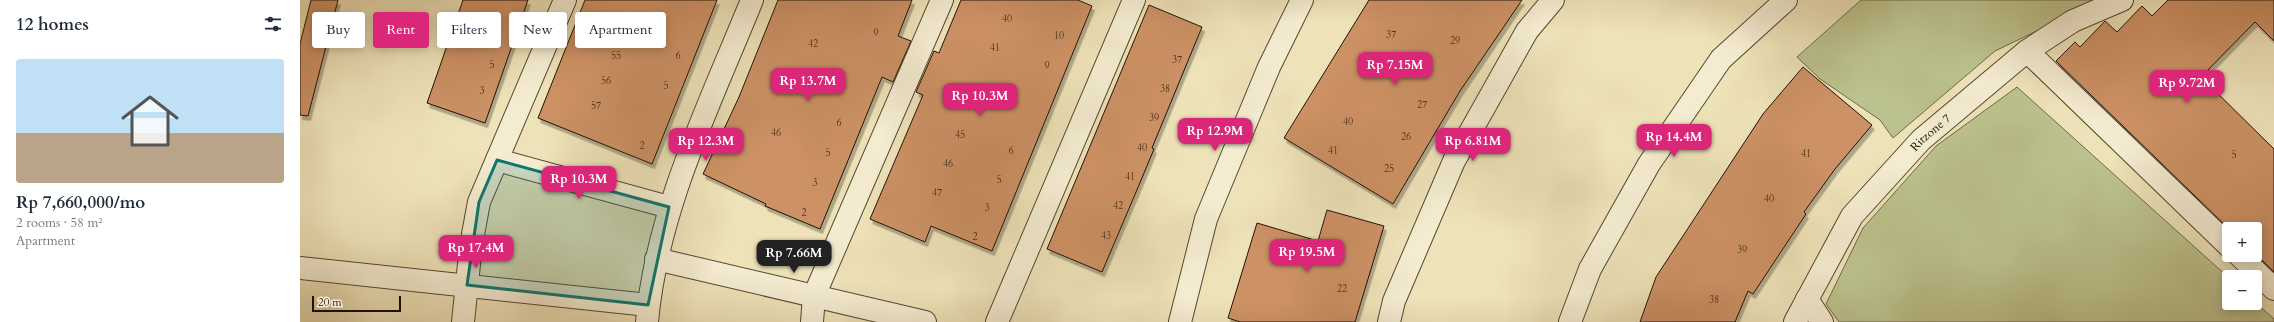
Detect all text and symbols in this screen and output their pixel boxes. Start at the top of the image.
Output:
chip: Buy [312,12,365,48]
chip: Rent [373,12,429,48]
chip: Filters [437,12,501,48]
chip: New [509,12,567,48]
chip: Apartment [575,12,666,48]
house number: 40 [1002,12,1012,26]
text: 12 homes [16,13,89,36]
icon: filters [262,13,284,35]
house number: 9 [873,26,879,40]
house number: 37 [1386,28,1396,42]
house number: 10 [1054,29,1064,43]
house number: 29 [1450,34,1460,48]
house number: 42 [808,37,818,51]
house number: 41 [990,41,1000,55]
house number: 55 [611,49,621,63]
house number: 6 [675,49,681,63]
pin: Rp 7.15M [1354,52,1436,86]
house number: 37 [1172,53,1182,67]
text: Rp 7.15M [1367,56,1423,74]
house number: 5 [489,58,495,72]
house number: 9 [1044,59,1050,73]
pin: Rp 13.7M [767,68,849,102]
pin: Rp 9.72M [2146,70,2228,104]
text: Rp 13.7M [780,72,836,90]
house number: 56 [601,74,611,88]
text: Rp 9.72M [2159,74,2215,92]
house number: 5 [663,79,669,93]
house number: 38 [1160,82,1170,96]
pin: Rp 10.3M [939,83,1021,117]
house number: 3 [479,84,485,98]
icon: home [114,85,186,157]
text: Rp 10.3M [952,87,1008,105]
house number: 27 [1417,98,1427,112]
house number: 57 [591,99,601,113]
street label: Ritzone 7 [1907,110,1954,155]
house number: 39 [1149,111,1159,125]
house number: 40 [1343,115,1353,129]
house number: 6 [836,116,842,130]
pin: Rp 12.9M [1174,118,1256,152]
text: Rp 12.9M [1187,122,1243,140]
pin: Rp 14.4M [1633,124,1715,158]
house number: 46 [771,126,781,140]
pin: Rp 12.3M [665,128,747,162]
house number: 45 [955,128,965,142]
pin: Rp 6.81M [1432,128,1514,162]
text: Rp 14.4M [1646,128,1702,146]
house number: 26 [1401,130,1411,144]
text: Rp 12.3M [678,132,734,150]
text: Rp 6.81M [1445,132,1501,150]
house number: 2 [639,139,645,153]
house number: 40 [1137,141,1147,155]
house number: 6 [1008,144,1014,158]
house number: 41 [1328,144,1338,158]
house number: 5 [825,146,831,160]
house number: 41 [1801,147,1811,161]
house number: 5 [2231,148,2237,162]
house number: 46 [943,157,953,171]
house number: 25 [1384,162,1394,176]
pin: Rp 10.3M [538,166,620,200]
text: Rp 10.3M [551,170,607,188]
house number: 41 [1125,170,1135,184]
house number: 5 [996,173,1002,187]
house number: 3 [812,176,818,190]
house number: 47 [932,186,942,200]
text: Rp 7,660,000/mo [16,191,145,214]
house number: 40 [1764,192,1774,206]
house number: 42 [1113,199,1123,213]
house number: 3 [984,201,990,215]
house number: 2 [801,206,807,220]
text: 2 rooms · 58 m² [16,214,103,232]
map controls [2222,222,2262,310]
button: + [2222,222,2262,262]
house number: 43 [1101,229,1111,243]
house number: 2 [972,230,978,244]
text: Apartment [16,232,75,250]
pin: Rp 17.4M [435,235,517,269]
text: Rp 17.4M [448,239,504,257]
pin: Rp 19.5M [1266,239,1348,273]
pin: Rp 7.66M [753,240,835,274]
text: Rp 19.5M [1279,243,1335,261]
house number: 39 [1737,243,1747,257]
text: Rp 7.66M [766,244,822,262]
button: − [2222,270,2262,310]
house number: 22 [1337,282,1347,296]
house number: 38 [1709,293,1719,307]
scale bar [312,294,401,313]
text: 20 m [318,295,342,310]

